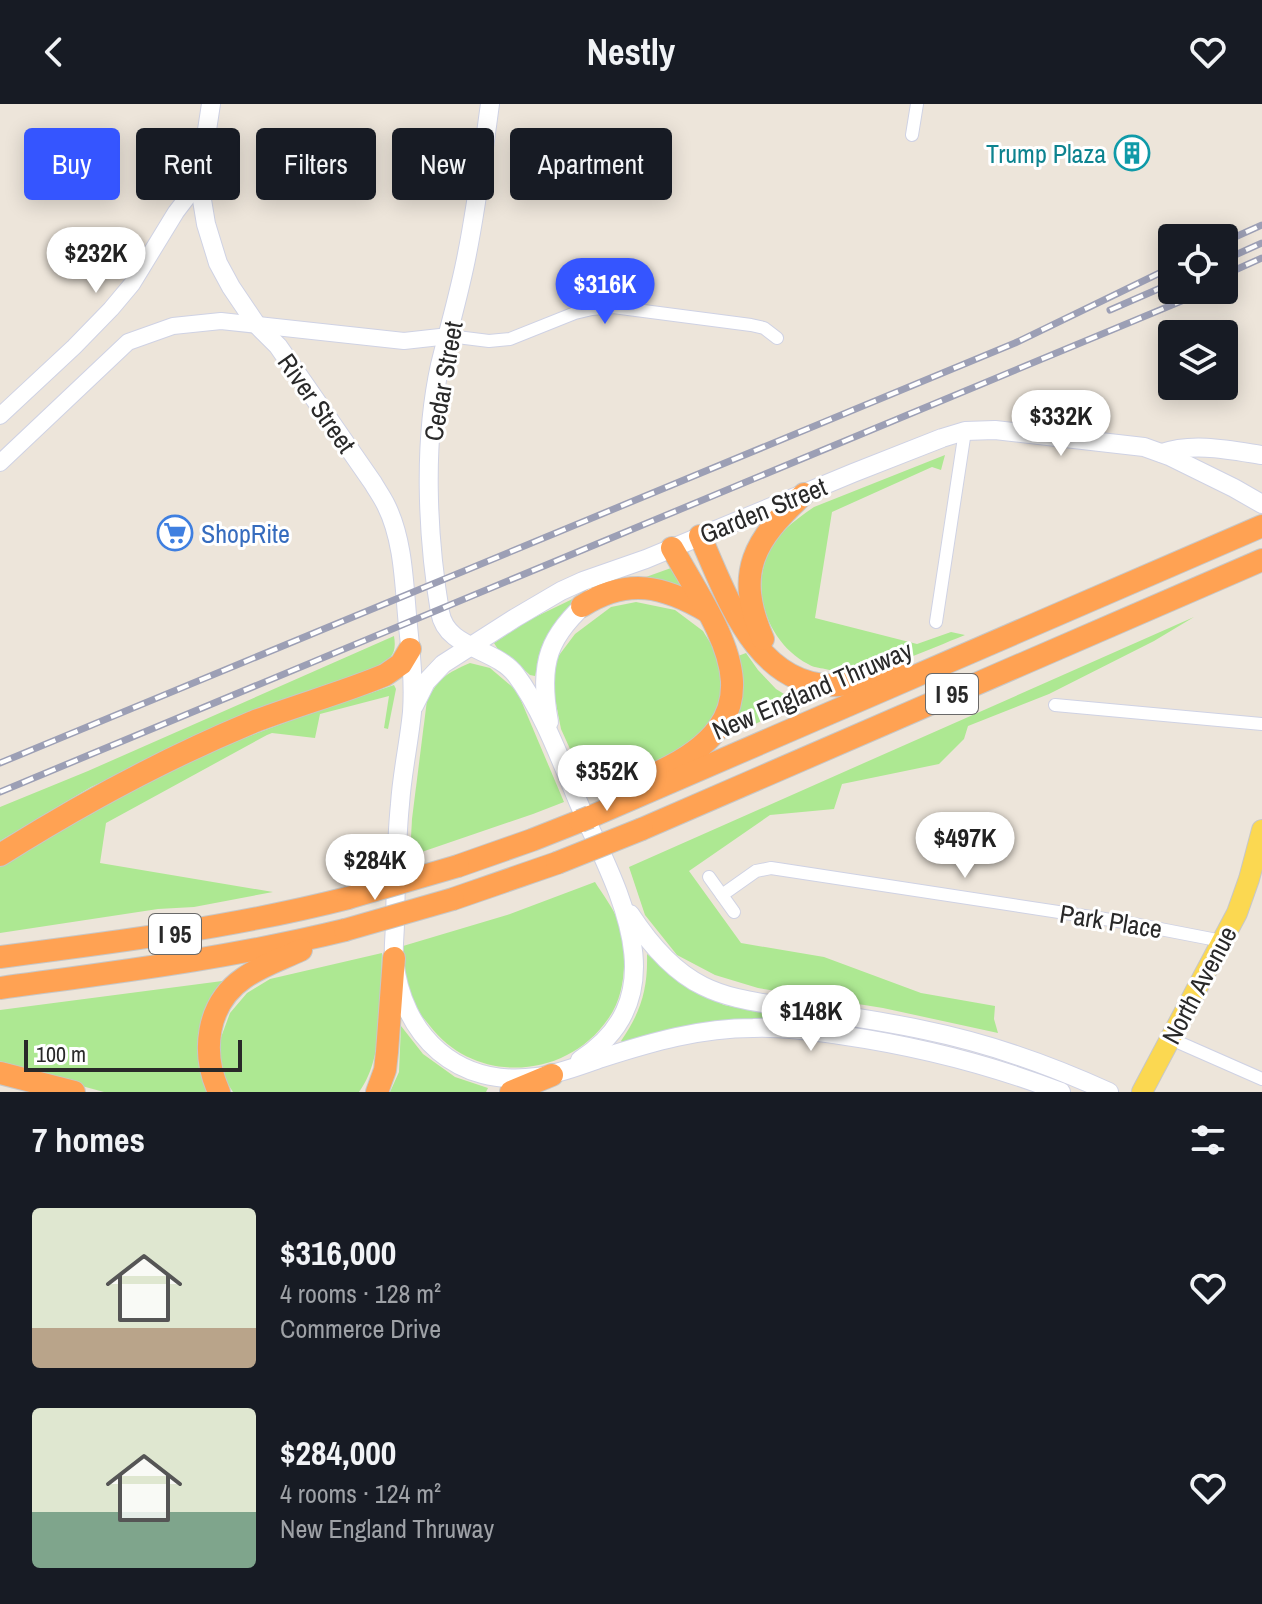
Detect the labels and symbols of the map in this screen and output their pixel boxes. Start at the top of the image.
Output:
building icon: Trump Plaza [1113,134,1151,172]
place label: Trump Plaza [986,136,1106,171]
pin: $232K [40,227,152,295]
pin: $316K [549,258,661,326]
street label: Cedar Street [415,318,471,444]
street label: River Street [270,346,364,460]
pin: $332K [1005,390,1117,458]
street label: Garden Street [694,469,832,551]
supermarket icon: ShopRite [156,514,194,552]
place label: ShopRite [201,516,290,551]
street label: New England Thruway [707,632,918,748]
road number: I 95 [926,674,978,714]
pin: $352K [551,745,663,813]
pin: $497K [909,812,1021,880]
pin: $284K [319,834,431,902]
street label: Park Place [1057,896,1165,946]
road number: I 95 [149,914,201,954]
street label: North Avenue [1153,920,1245,1050]
pin: $148K [755,985,867,1053]
scale bar [24,1036,242,1072]

